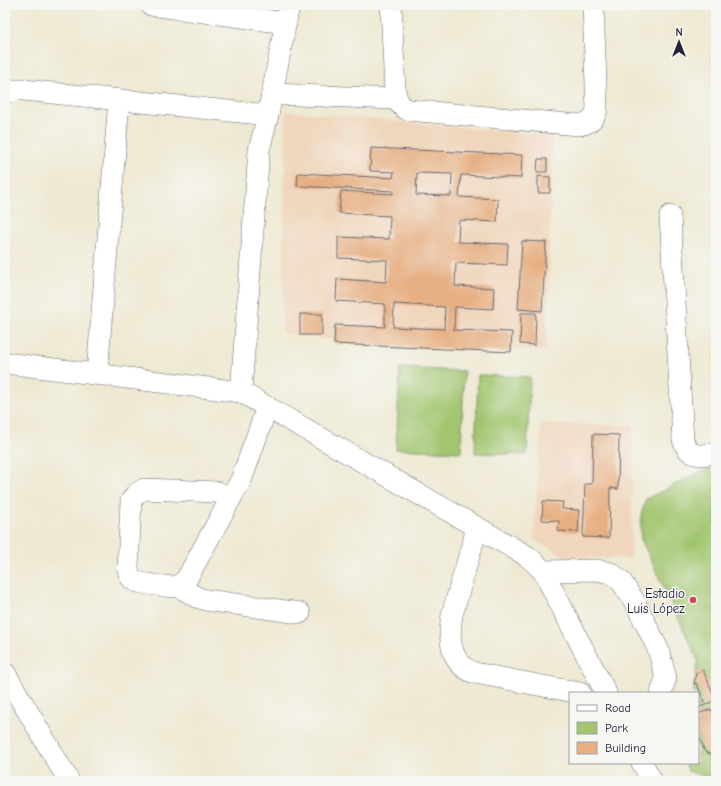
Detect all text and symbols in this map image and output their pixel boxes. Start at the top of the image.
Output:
north arrow [659,22,699,62]
text: N [675,26,683,39]
place label: Estadio Luis López [627,586,685,616]
marker: Estadio Luis López [688,595,698,605]
legend [569,692,699,764]
text: Road [605,701,631,715]
text: Park [605,721,628,735]
text: Building [605,741,646,755]

